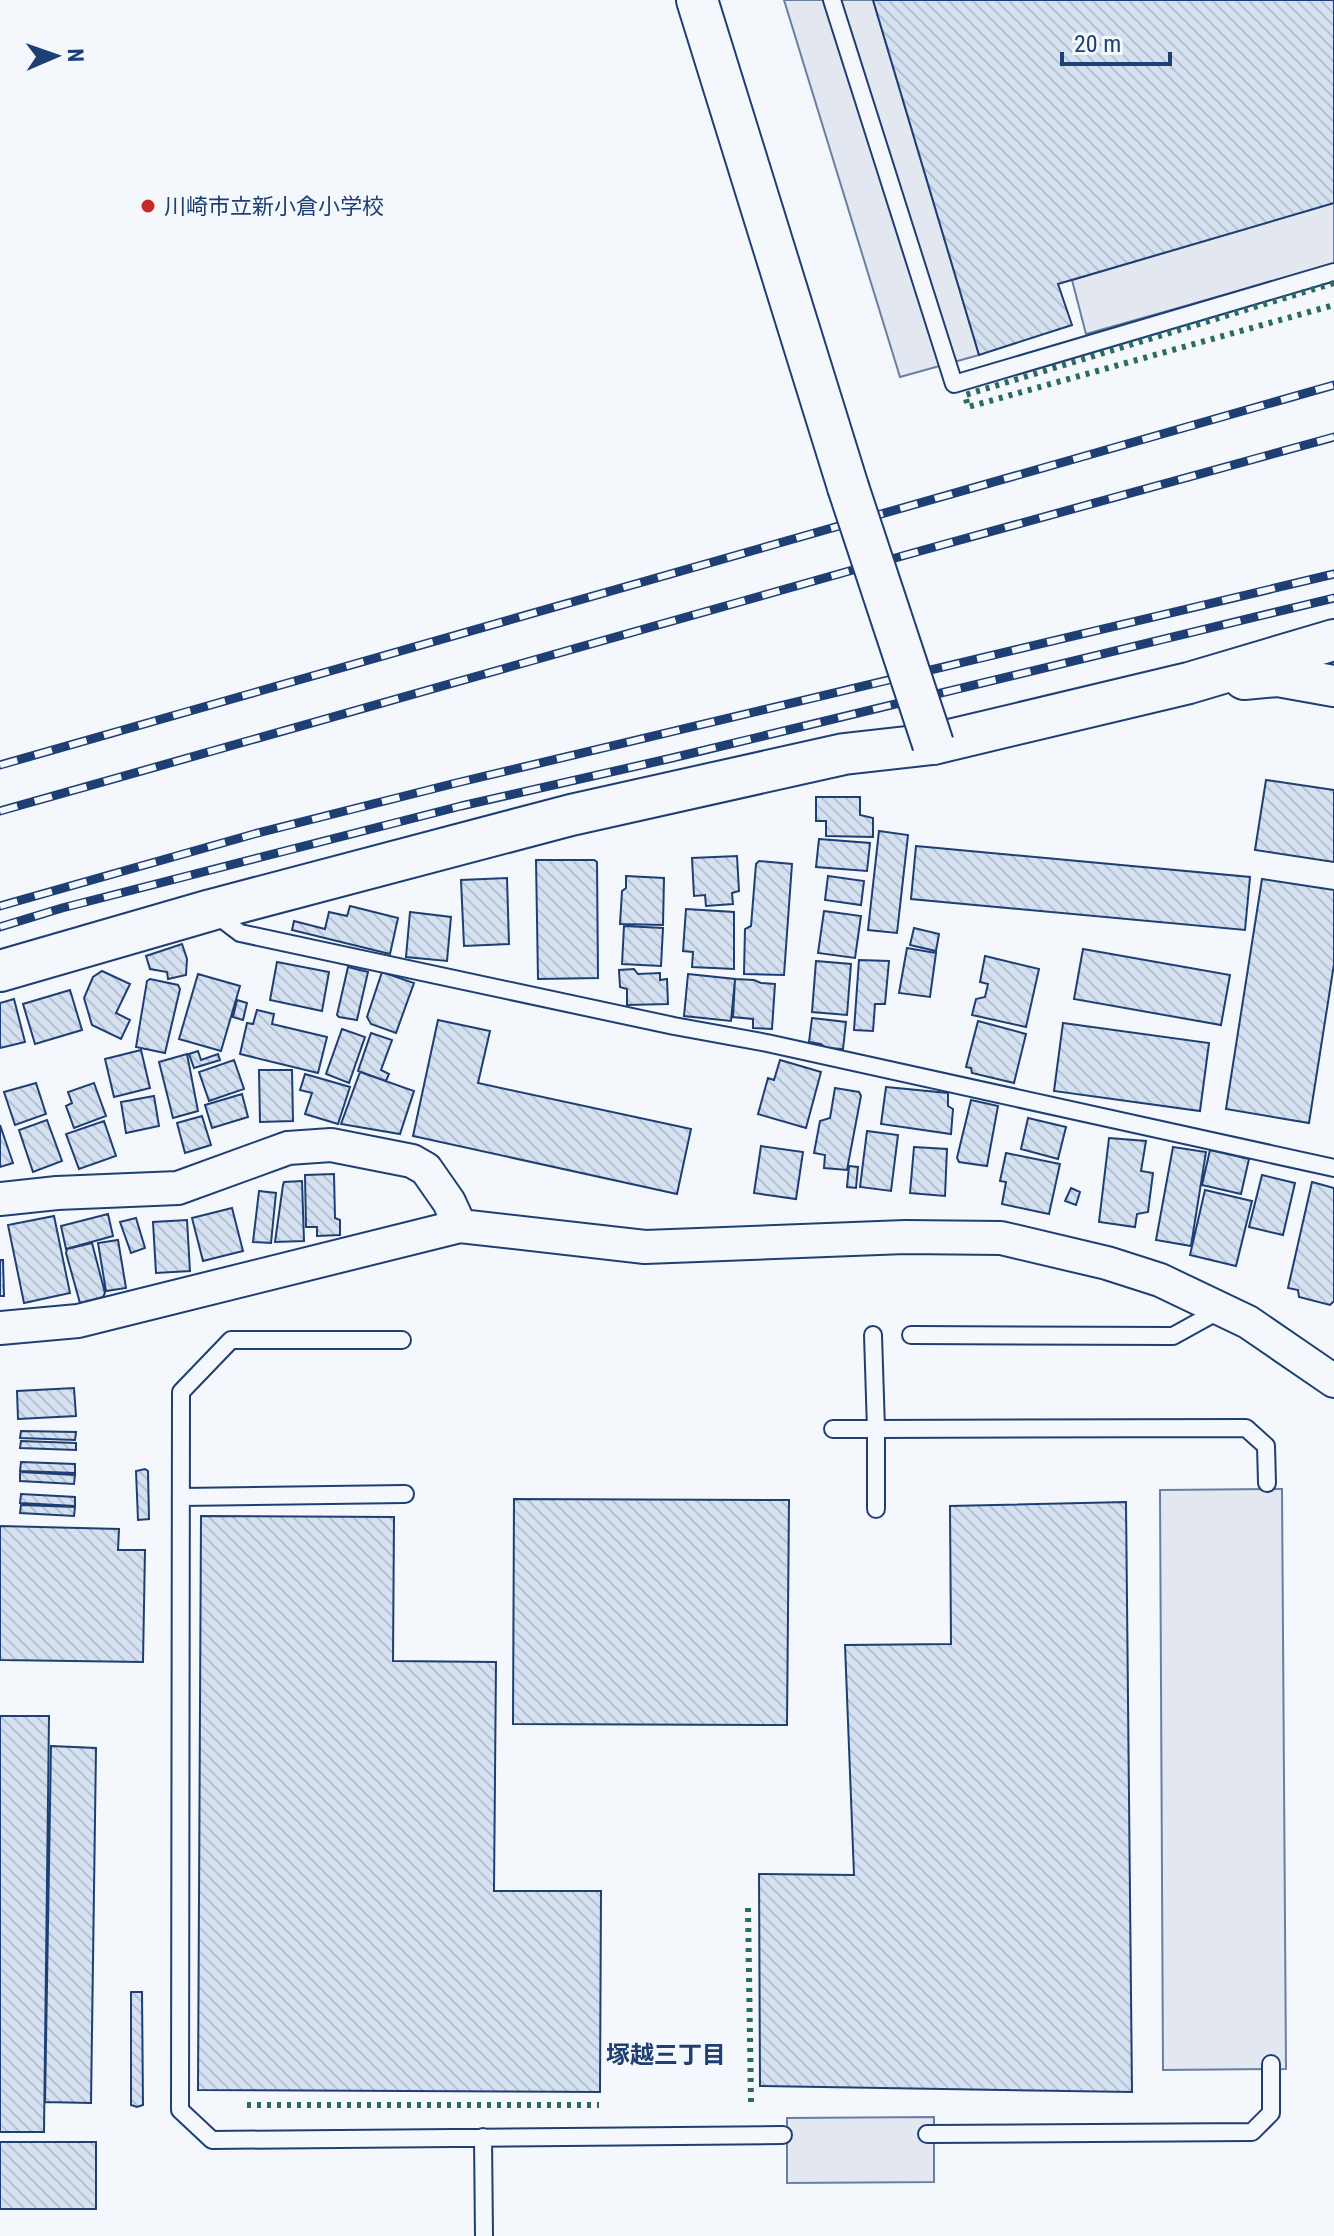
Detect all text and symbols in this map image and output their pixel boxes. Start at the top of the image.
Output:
north arrow [16,16,96,96]
scale bar [1062,16,1170,66]
text: 20 m [1074,30,1121,58]
text: N [63,48,88,62]
place label: 川崎市立新小倉小学校 [164,194,384,219]
marker: 川崎市立新小倉小学校 [139,197,157,215]
district label: 塚越三丁目 [606,2041,726,2069]

